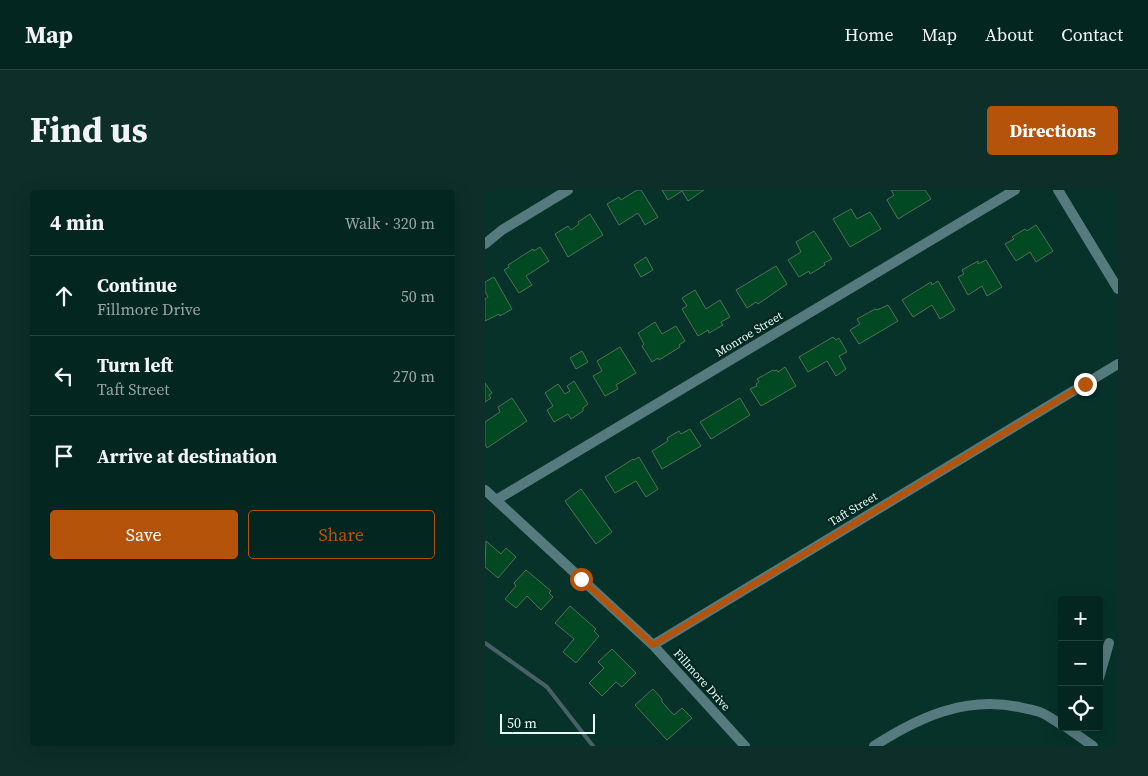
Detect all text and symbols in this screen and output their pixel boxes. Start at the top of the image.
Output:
text: Map [25,18,73,51]
text: Home [845,22,894,47]
text: Map [922,22,957,47]
text: About [985,22,1033,47]
text: Contact [1061,22,1123,47]
text: Find us [30,106,148,154]
button: Directions [987,106,1118,155]
text: 4 min [50,208,105,237]
text: Walk · 320 m [345,212,435,234]
text: Continue [97,272,177,298]
icon: ahead [50,282,78,310]
text: 50 m [401,285,435,307]
text: Fillmore Drive [97,298,201,320]
street label: Monroe Street [712,308,786,360]
text: Turn left [97,352,173,378]
icon: left [50,362,78,390]
text: 270 m [393,365,435,387]
route end [1074,373,1097,396]
text: Taft Street [97,378,170,400]
icon: arrive [50,442,78,470]
text: Arrive at destination [97,443,277,469]
street label: Taft Street [826,488,881,530]
button: Save [50,510,238,559]
button: Share [248,510,435,559]
route start [570,568,593,591]
map controls [1058,596,1103,731]
button: + [1058,596,1103,641]
button: − [1058,641,1103,686]
street label: Fillmore Drive [670,646,734,714]
button: locate [1058,686,1103,731]
scale bar [500,711,595,734]
text: 50 m [507,713,537,733]

